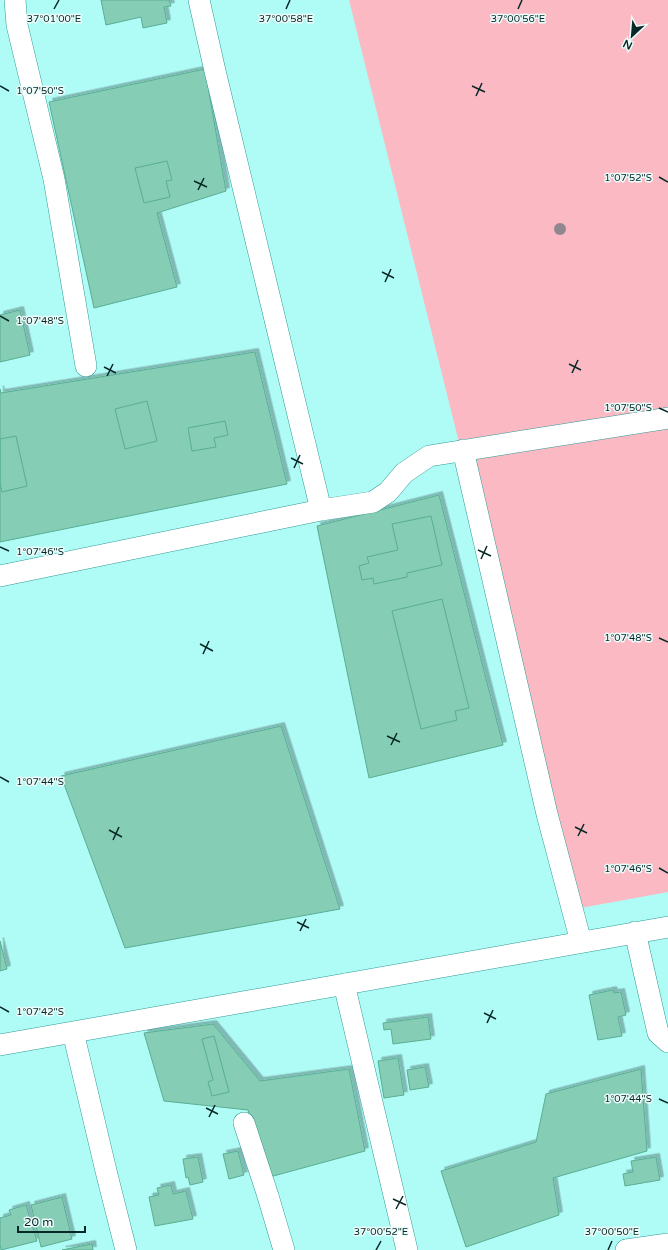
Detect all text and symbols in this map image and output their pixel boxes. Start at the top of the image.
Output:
text: 37°01'00"E [27,13,81,25]
text: 37°00'58"E [259,13,313,25]
text: 37°00'56"E [491,13,545,25]
north arrow [612,16,652,56]
text: N [621,37,635,52]
text: 1°07'50"S [16,85,64,97]
text: 1°07'52"S [604,172,652,184]
text: 1°07'48"S [16,315,64,327]
text: 1°07'50"S [604,402,652,414]
text: 1°07'46"S [16,546,64,558]
text: 1°07'48"S [604,632,652,644]
text: 1°07'44"S [16,776,64,788]
text: 1°07'46"S [604,863,652,875]
text: 1°07'42"S [16,1006,64,1018]
text: 1°07'44"S [604,1093,652,1105]
scale bar [18,1208,85,1234]
text: 20 m [24,1215,53,1229]
text: 37°00'52"E [354,1226,408,1238]
text: 37°00'50"E [585,1226,639,1238]

